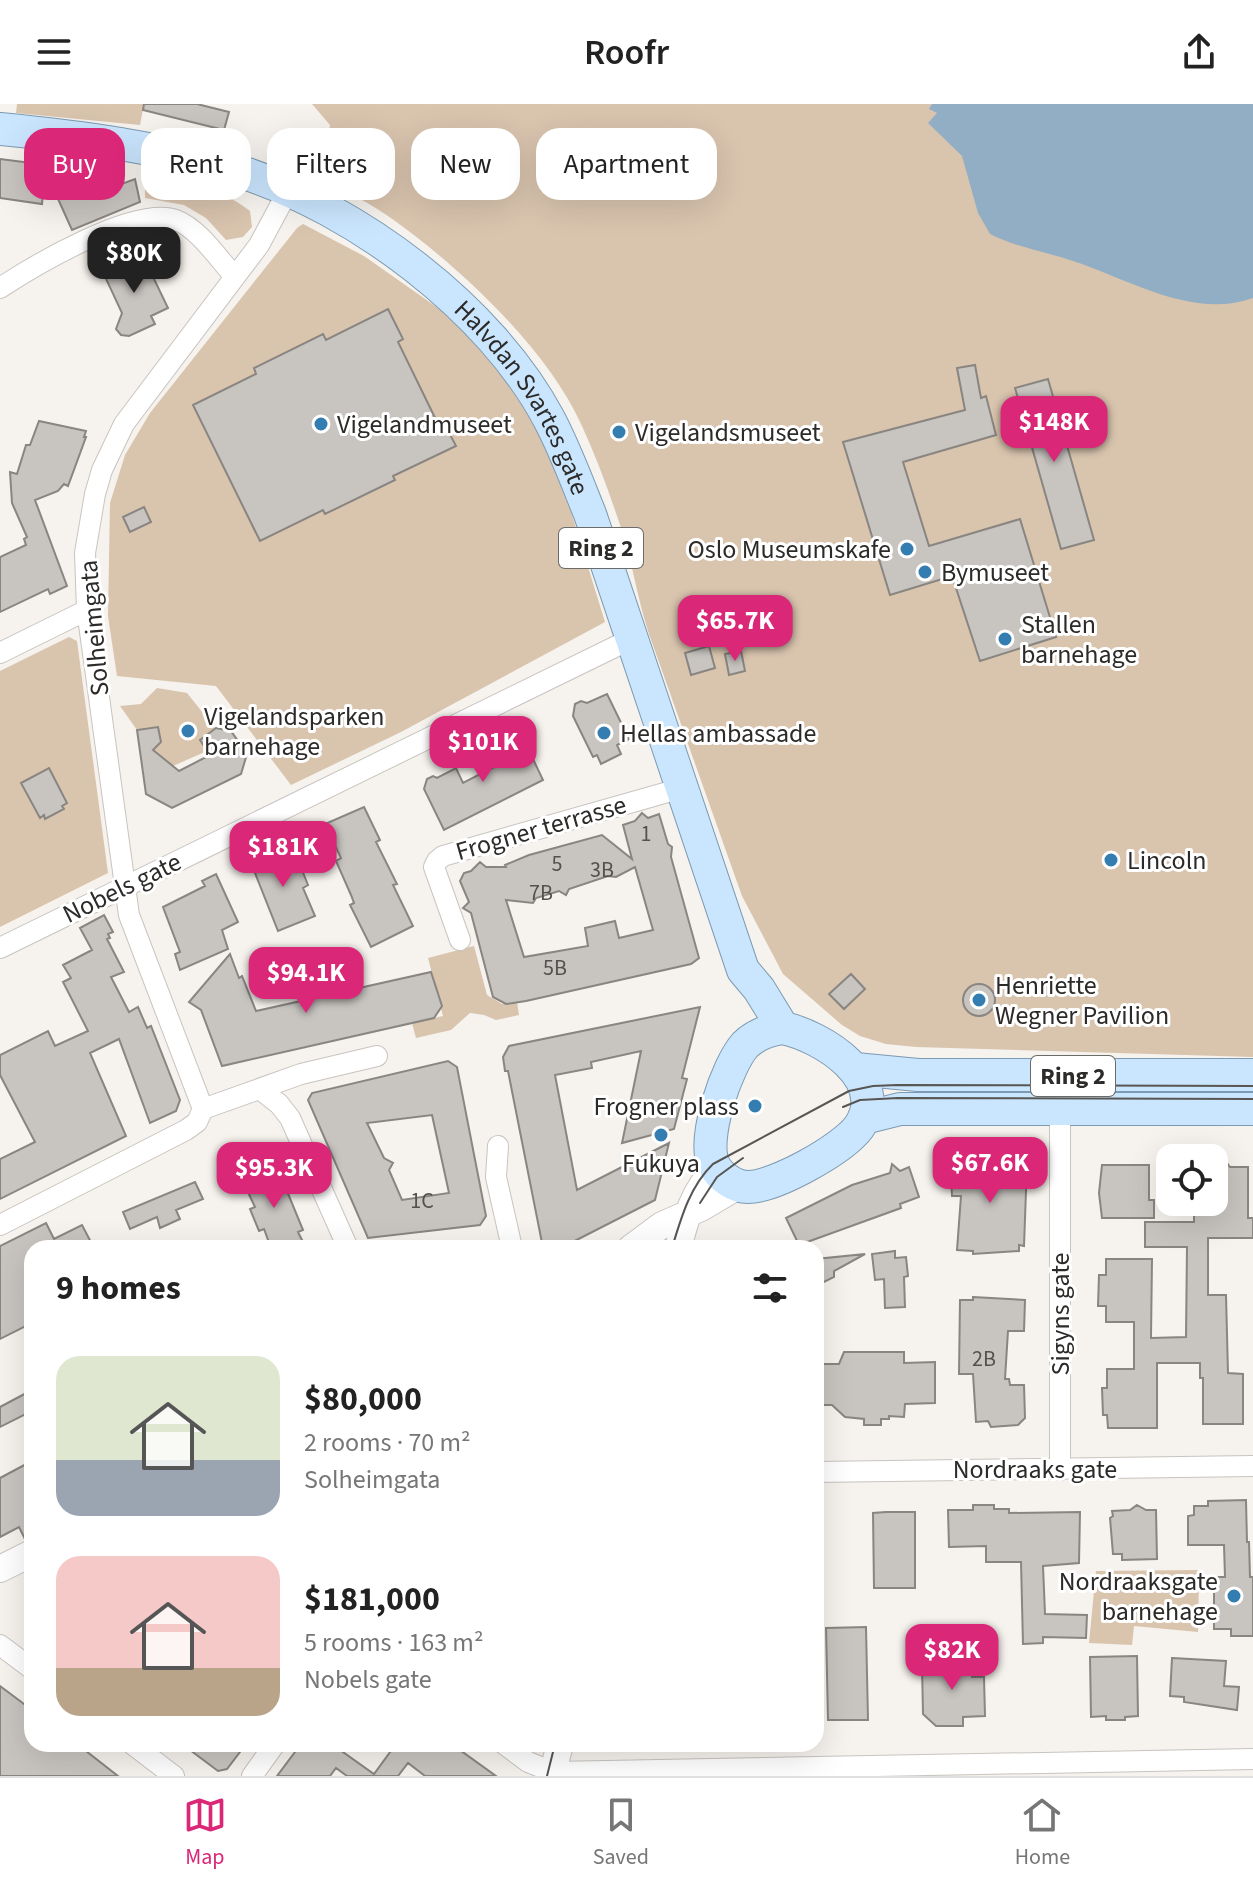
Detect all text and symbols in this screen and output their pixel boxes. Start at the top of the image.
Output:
text: Roofr [584,27,669,78]
icon: menu [32,30,76,74]
icon: share [1177,30,1221,74]
chip: Buy [24,128,125,200]
chip: Rent [141,128,251,200]
chip: Filters [267,128,395,200]
chip: New [411,128,520,200]
chip: Apartment [536,128,717,200]
pin: $80K [87,227,181,295]
text: $80K [105,234,163,271]
street label: Halvdan Svartes gate [446,291,599,500]
pin: $148K [998,396,1110,464]
text: $148K [1019,403,1089,440]
place label: Vigelandmuseet [337,406,512,443]
place label: Vigelandsmuseet [635,414,821,451]
marker: Vigelandmuseet [312,415,330,433]
marker: Vigelandsmuseet [610,423,628,441]
road number: Ring 2 [559,528,643,568]
place label: Oslo Museumskafe [688,531,891,568]
marker: Oslo Museumskafe [898,540,916,558]
place label: Bymuseet [941,554,1049,591]
street label: Solheimgata [70,558,118,698]
marker: Bymuseet [916,563,934,581]
pin: $65.7K [670,595,800,663]
text: $65.7K [696,602,774,639]
place label: Stallen barnehage [1021,606,1137,673]
marker: Stallen barnehage [996,630,1014,648]
place label: Vigelandsparken barnehage [204,698,384,765]
place label: Hellas ambassade [620,715,816,752]
pin: $101K [427,716,539,784]
marker: Vigelandsparken barnehage [179,722,197,740]
text: $101K [448,723,518,760]
marker: Hellas ambassade [595,724,613,742]
street label: Frogner terrasse [451,786,631,870]
house number: 1 [641,818,651,850]
pin: $181K [227,821,339,889]
text: $181K [248,828,318,865]
place label: Lincoln [1127,842,1207,879]
street label: Nobels gate [57,843,187,933]
house number: 5 [552,848,562,880]
marker: Lincoln [1102,851,1120,869]
house number: 3B [590,854,614,886]
house number: 7B [529,877,553,909]
pin: $94.1K [241,947,371,1015]
house number: 5B [543,952,567,984]
text: $94.1K [267,954,345,991]
place label: Henriette Wegner Pavilion [995,967,1169,1034]
marker: Henriette Wegner Pavilion [970,991,988,1009]
road number: Ring 2 [1031,1056,1115,1096]
place label: Frogner plass [593,1088,739,1125]
marker: Frogner plass [746,1097,764,1115]
marker: Fukuya [652,1126,670,1144]
pin: $67.6K [925,1137,1055,1205]
pin: $95.3K [209,1142,339,1210]
text: $67.6K [951,1144,1029,1181]
map controls [1156,1144,1228,1216]
button: locate [1156,1144,1228,1216]
place label: Fukuya [622,1145,700,1182]
text: $95.3K [235,1149,313,1186]
house number: 1C [410,1185,434,1217]
street label: Sigyns gate [1042,1253,1079,1376]
text: 9 homes [56,1264,181,1313]
icon: filters [748,1266,792,1310]
house number: 2B [972,1343,996,1375]
text: $80,000 [304,1375,422,1424]
icon: home [120,1388,216,1484]
text: 2 rooms · 70 m² [304,1424,471,1461]
street label: Nordraaks gate [953,1451,1117,1488]
text: Solheimgata [304,1461,440,1498]
place label: Nordraaksgate barnehage [1059,1563,1218,1630]
text: $181,000 [304,1575,440,1624]
marker: Nordraaksgate barnehage [1225,1587,1243,1605]
icon: home [120,1588,216,1684]
text: 5 rooms · 163 m² [304,1624,483,1661]
pin: $82K [905,1624,999,1692]
text: $82K [923,1631,981,1668]
text: Nobels gate [304,1661,432,1698]
tab: Map [183,1793,227,1873]
tab: Saved [593,1793,649,1873]
tab: Home [1015,1793,1070,1873]

